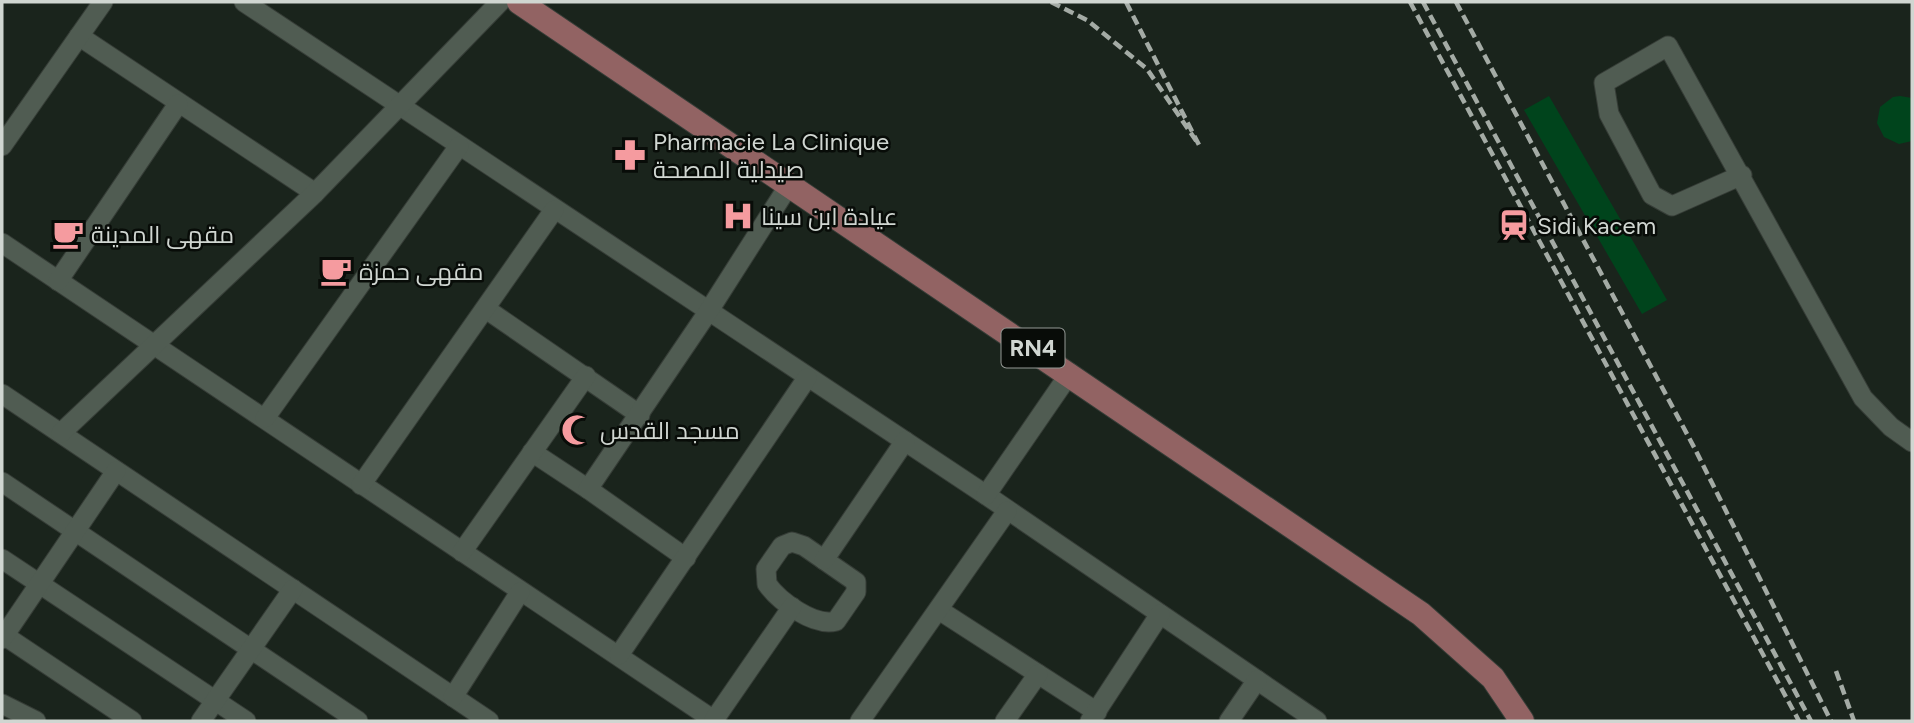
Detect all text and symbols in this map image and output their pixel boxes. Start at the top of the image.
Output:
place label: Pharmacie La Clinique صيدلية المصحة [653,127,889,184]
pharmacy icon: Pharmacie La Clinique صيدلية المصحة [613,138,647,172]
hospital icon: عيادة ابن سينا [721,199,755,233]
place label: عيادة ابن سينا [761,202,898,231]
station icon: Sidi Kacem [1497,208,1531,242]
place label: Sidi Kacem [1537,211,1656,240]
cafe icon: مقهى المدينة [51,217,85,251]
place label: مقهى المدينة [91,220,234,249]
cafe icon: مقهى حمزة [319,254,353,288]
place label: مقهى حمزة [359,257,483,286]
road number: RN4 [1002,328,1064,368]
mosque icon: مسجد القدس [560,413,594,447]
place label: مسجد القدس [600,416,740,445]

